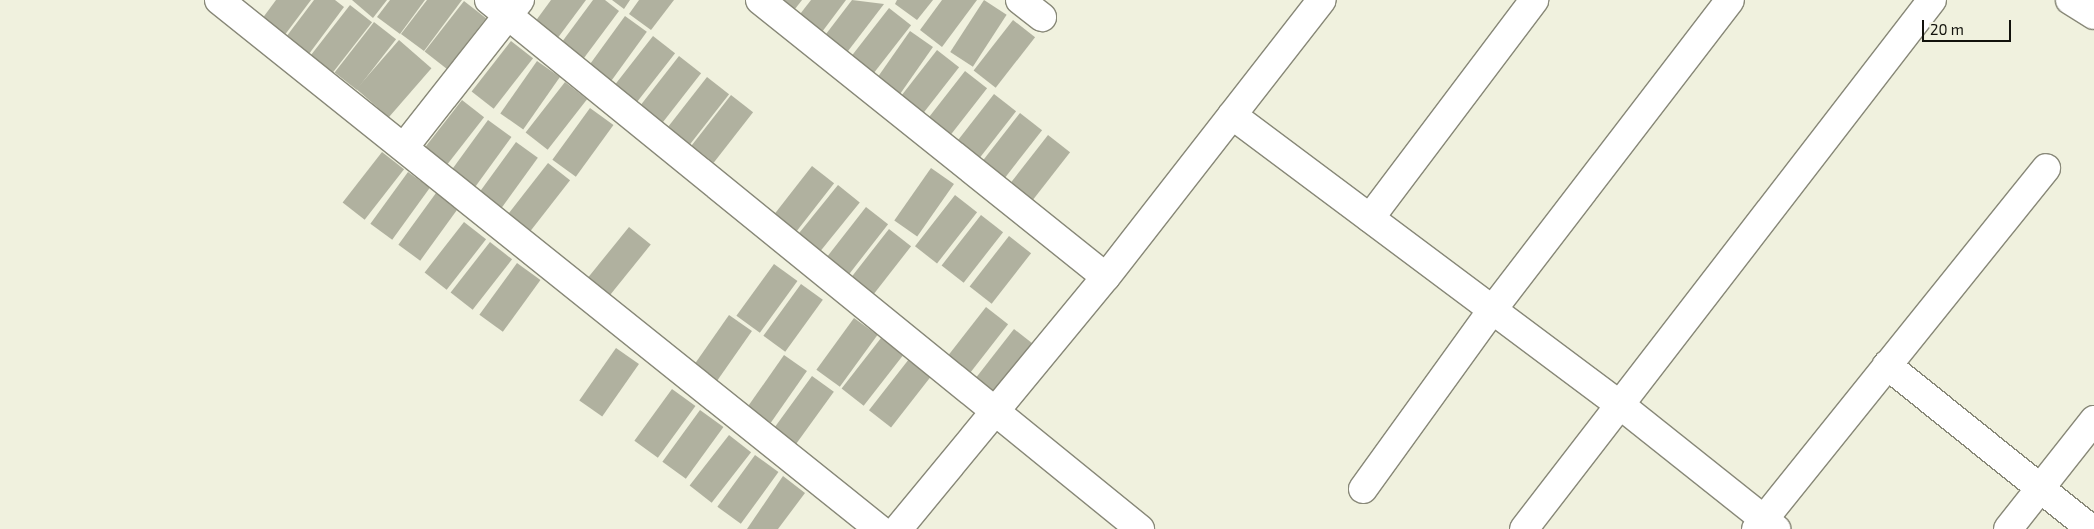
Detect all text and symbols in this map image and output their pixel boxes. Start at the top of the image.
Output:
scale bar [1924,10,2013,42]
text: 20 m [1930,20,1964,38]

